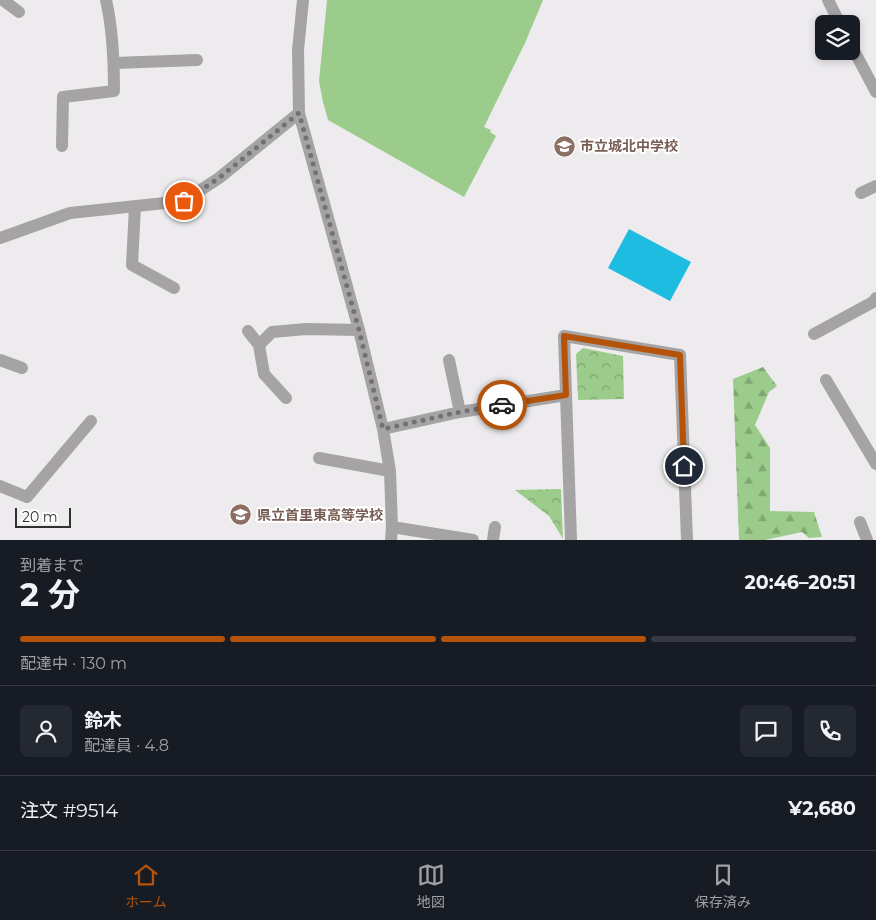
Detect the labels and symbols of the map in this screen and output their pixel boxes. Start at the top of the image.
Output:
school or university icon: 市立城北中学校 [552,134,576,158]
place label: 市立城北中学校 [580,137,678,155]
pin [163,180,205,222]
courier [477,380,527,430]
pin [663,445,705,487]
school or university icon: 県立首里東高等学校 [229,503,253,527]
scale bar [15,505,71,528]
place label: 県立首里東高等学校 [257,506,383,524]

